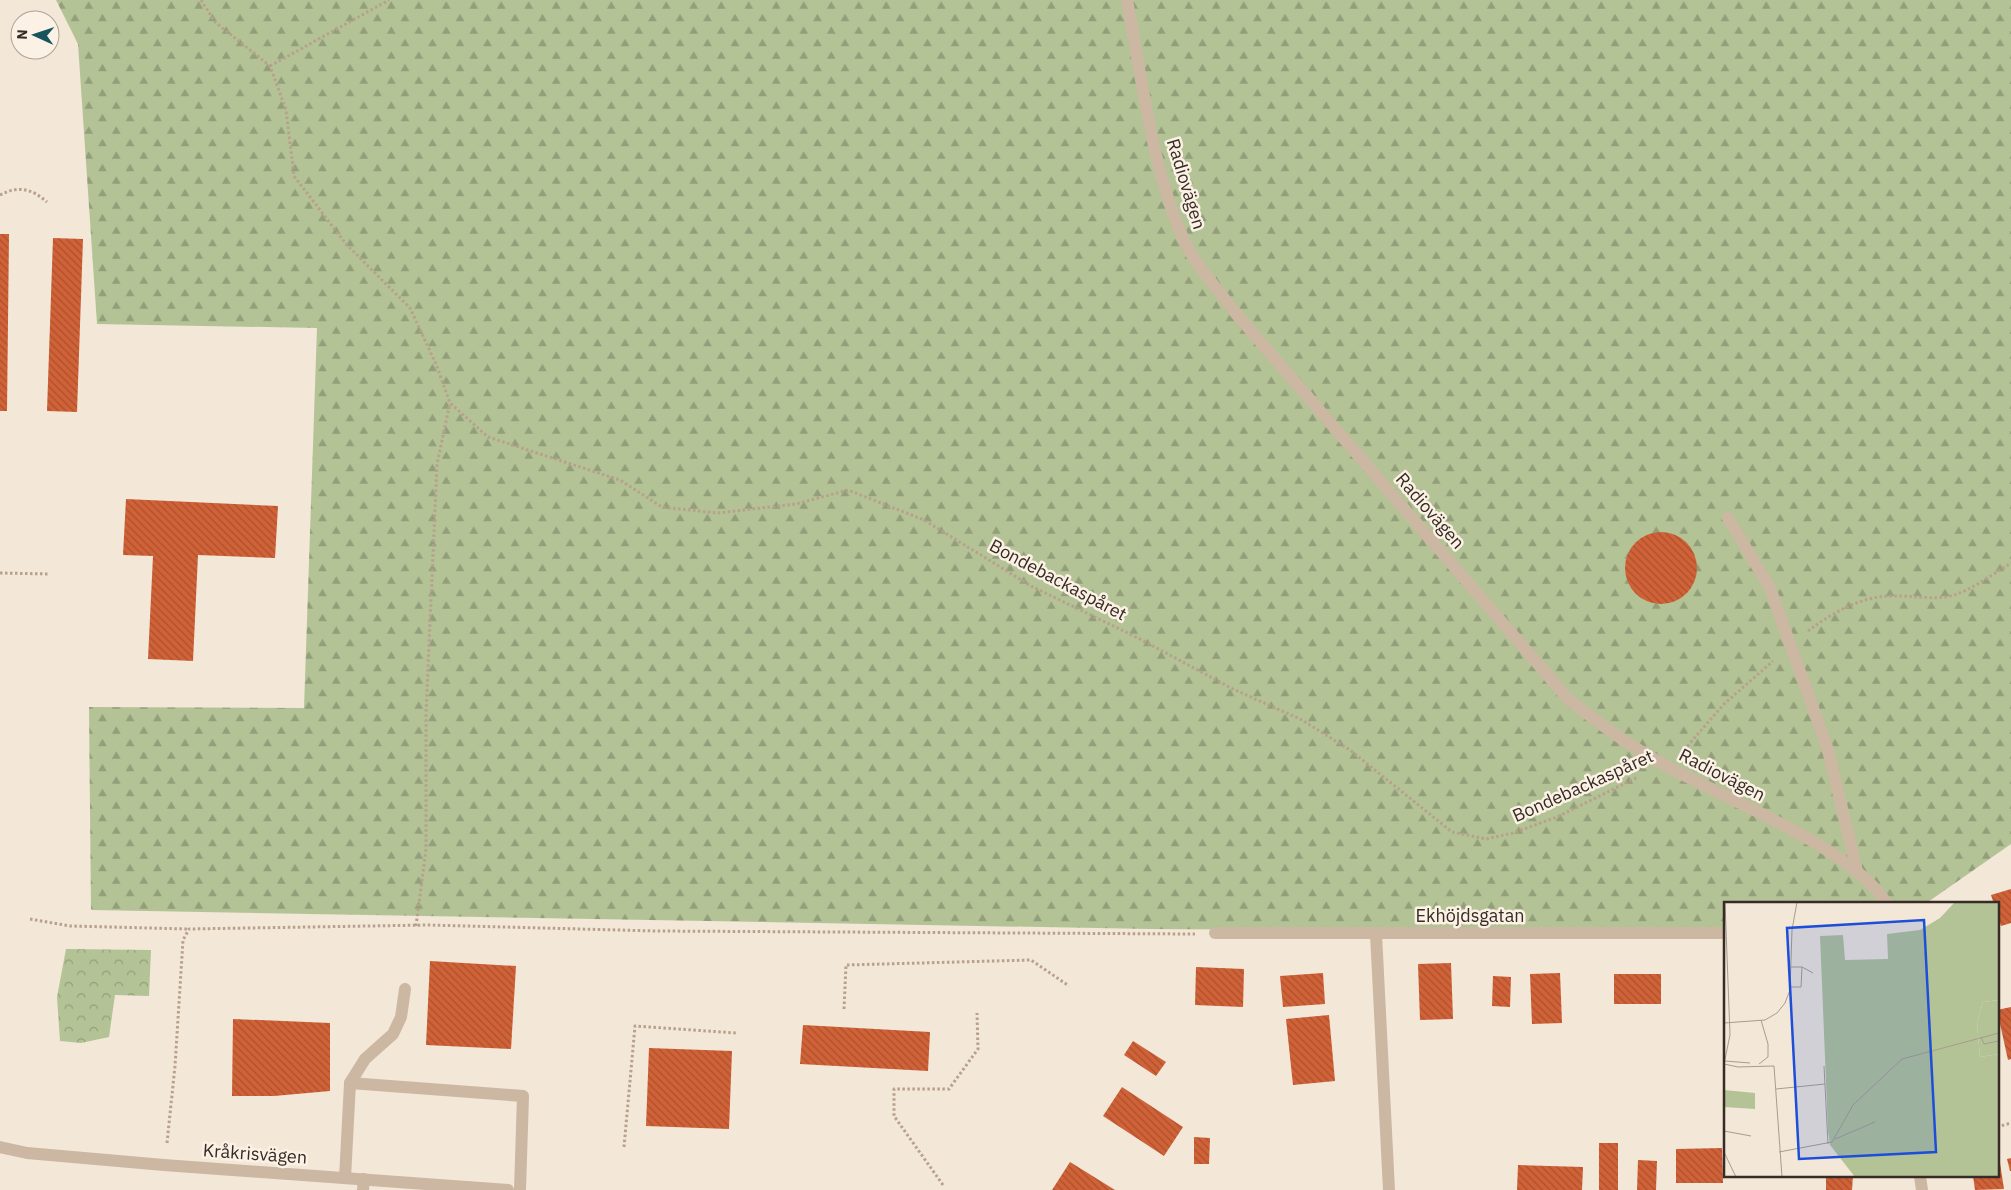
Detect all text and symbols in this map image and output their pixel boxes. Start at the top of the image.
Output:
north arrow [10,10,60,60]
text: N [13,29,31,40]
street label: Radiovägen [1162,136,1211,232]
street label: Radiovägen [1391,468,1470,554]
street label: Bondebackaspåret [986,534,1131,625]
street label: Radiovägen [1675,743,1769,806]
street label: Bondebackaspåret [1509,744,1657,827]
inset map [1724,902,1998,1178]
street label: Ekhöjdsgatan [1415,904,1525,927]
street label: Kråkrisvägen [202,1138,308,1169]

